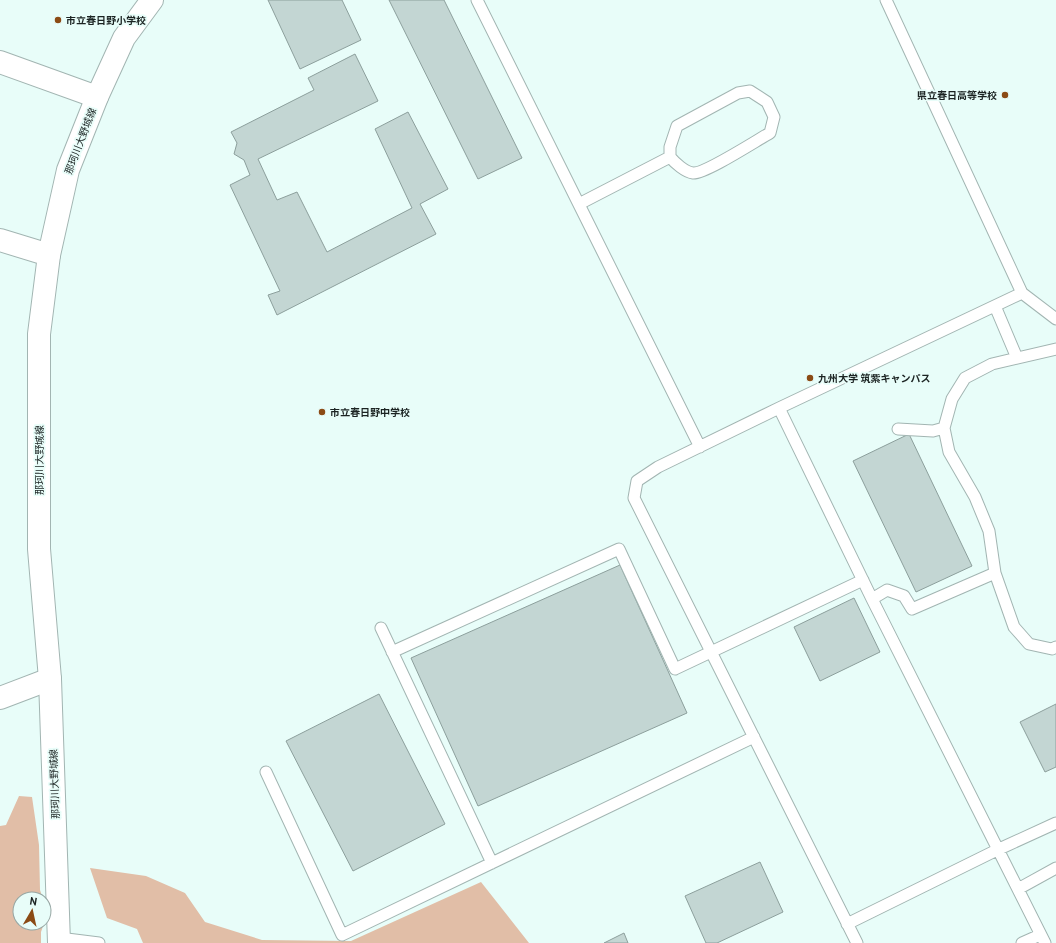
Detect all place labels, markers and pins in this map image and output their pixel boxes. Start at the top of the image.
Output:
place label: 市立春日野小学校 [66,14,146,27]
marker: 市立春日野小学校 [53,15,63,25]
place label: 県立春日高等学校 [917,89,997,102]
marker: 県立春日高等学校 [1000,90,1010,100]
place label: 九州大学 筑紫キャンパス [818,372,931,385]
marker: 九州大学 筑紫キャンパス [805,373,815,383]
place label: 市立春日野中学校 [330,406,410,419]
marker: 市立春日野中学校 [317,407,327,417]

